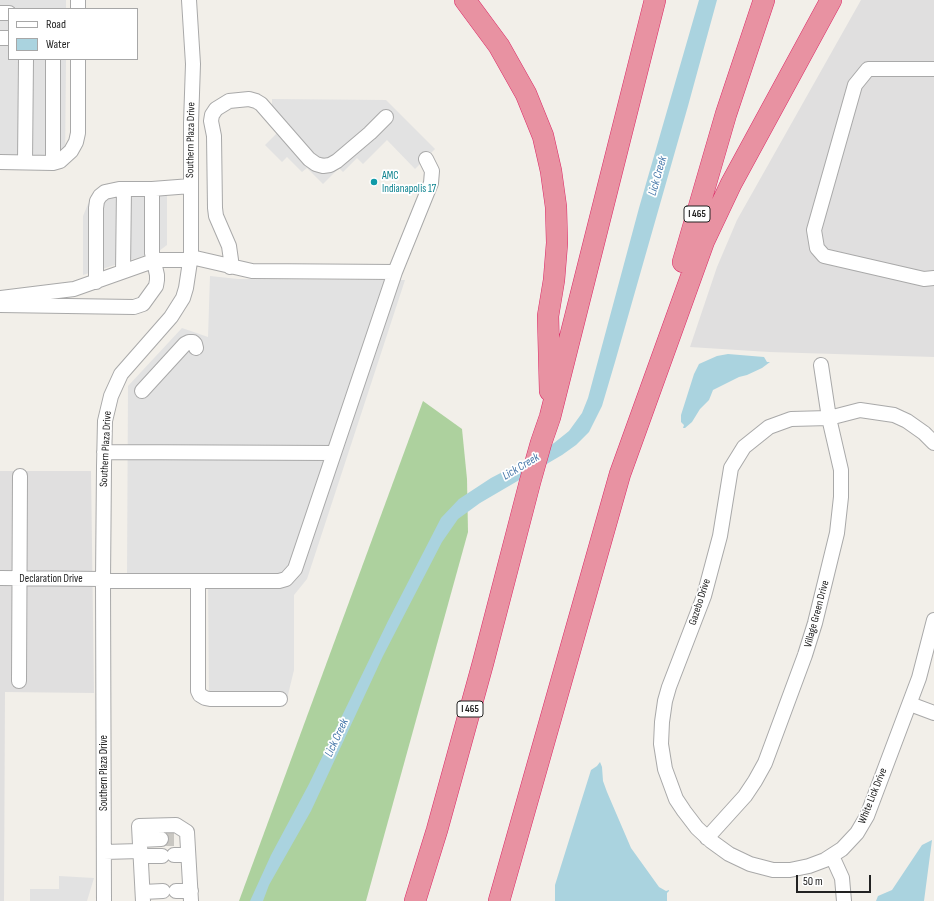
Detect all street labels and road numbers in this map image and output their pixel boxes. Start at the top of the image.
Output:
street label: Southern Plaza Drive [184,102,198,178]
road number: I 465 [684,206,710,222]
street label: Southern Plaza Drive [97,411,115,487]
street label: Declaration Drive [19,572,83,586]
street label: Gazebo Drive [686,577,714,627]
street label: Village Green Drive [802,579,832,649]
road number: I 465 [457,701,483,717]
street label: Southern Plaza Drive [97,735,111,811]
street label: White Lick Drive [856,766,890,826]

